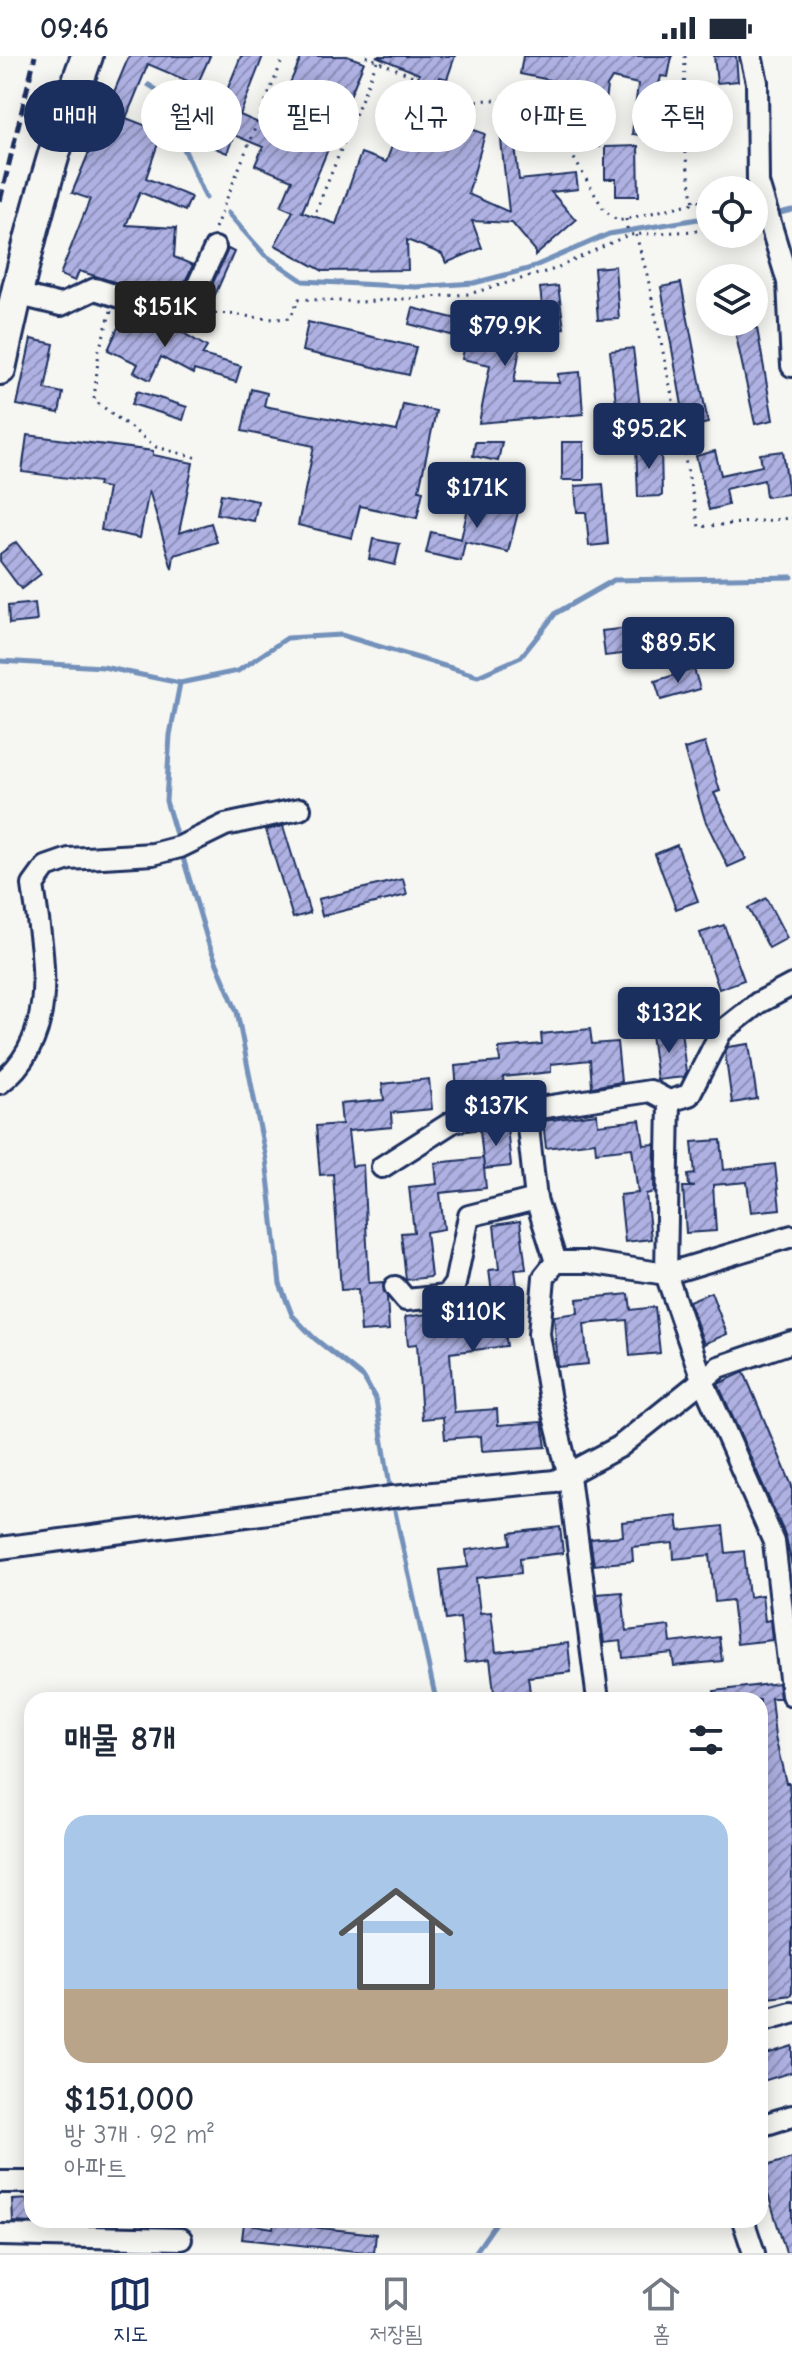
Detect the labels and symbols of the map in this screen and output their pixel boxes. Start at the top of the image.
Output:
pin: $151K [109,281,221,349]
pin: $79.9K [440,300,570,368]
pin: $95.2K [584,403,714,471]
pin: $171K [421,462,533,530]
pin: $89.5K [613,617,743,685]
pin: $132K [613,987,725,1055]
pin: $137K [440,1080,552,1148]
pin: $110K [417,1286,529,1354]

